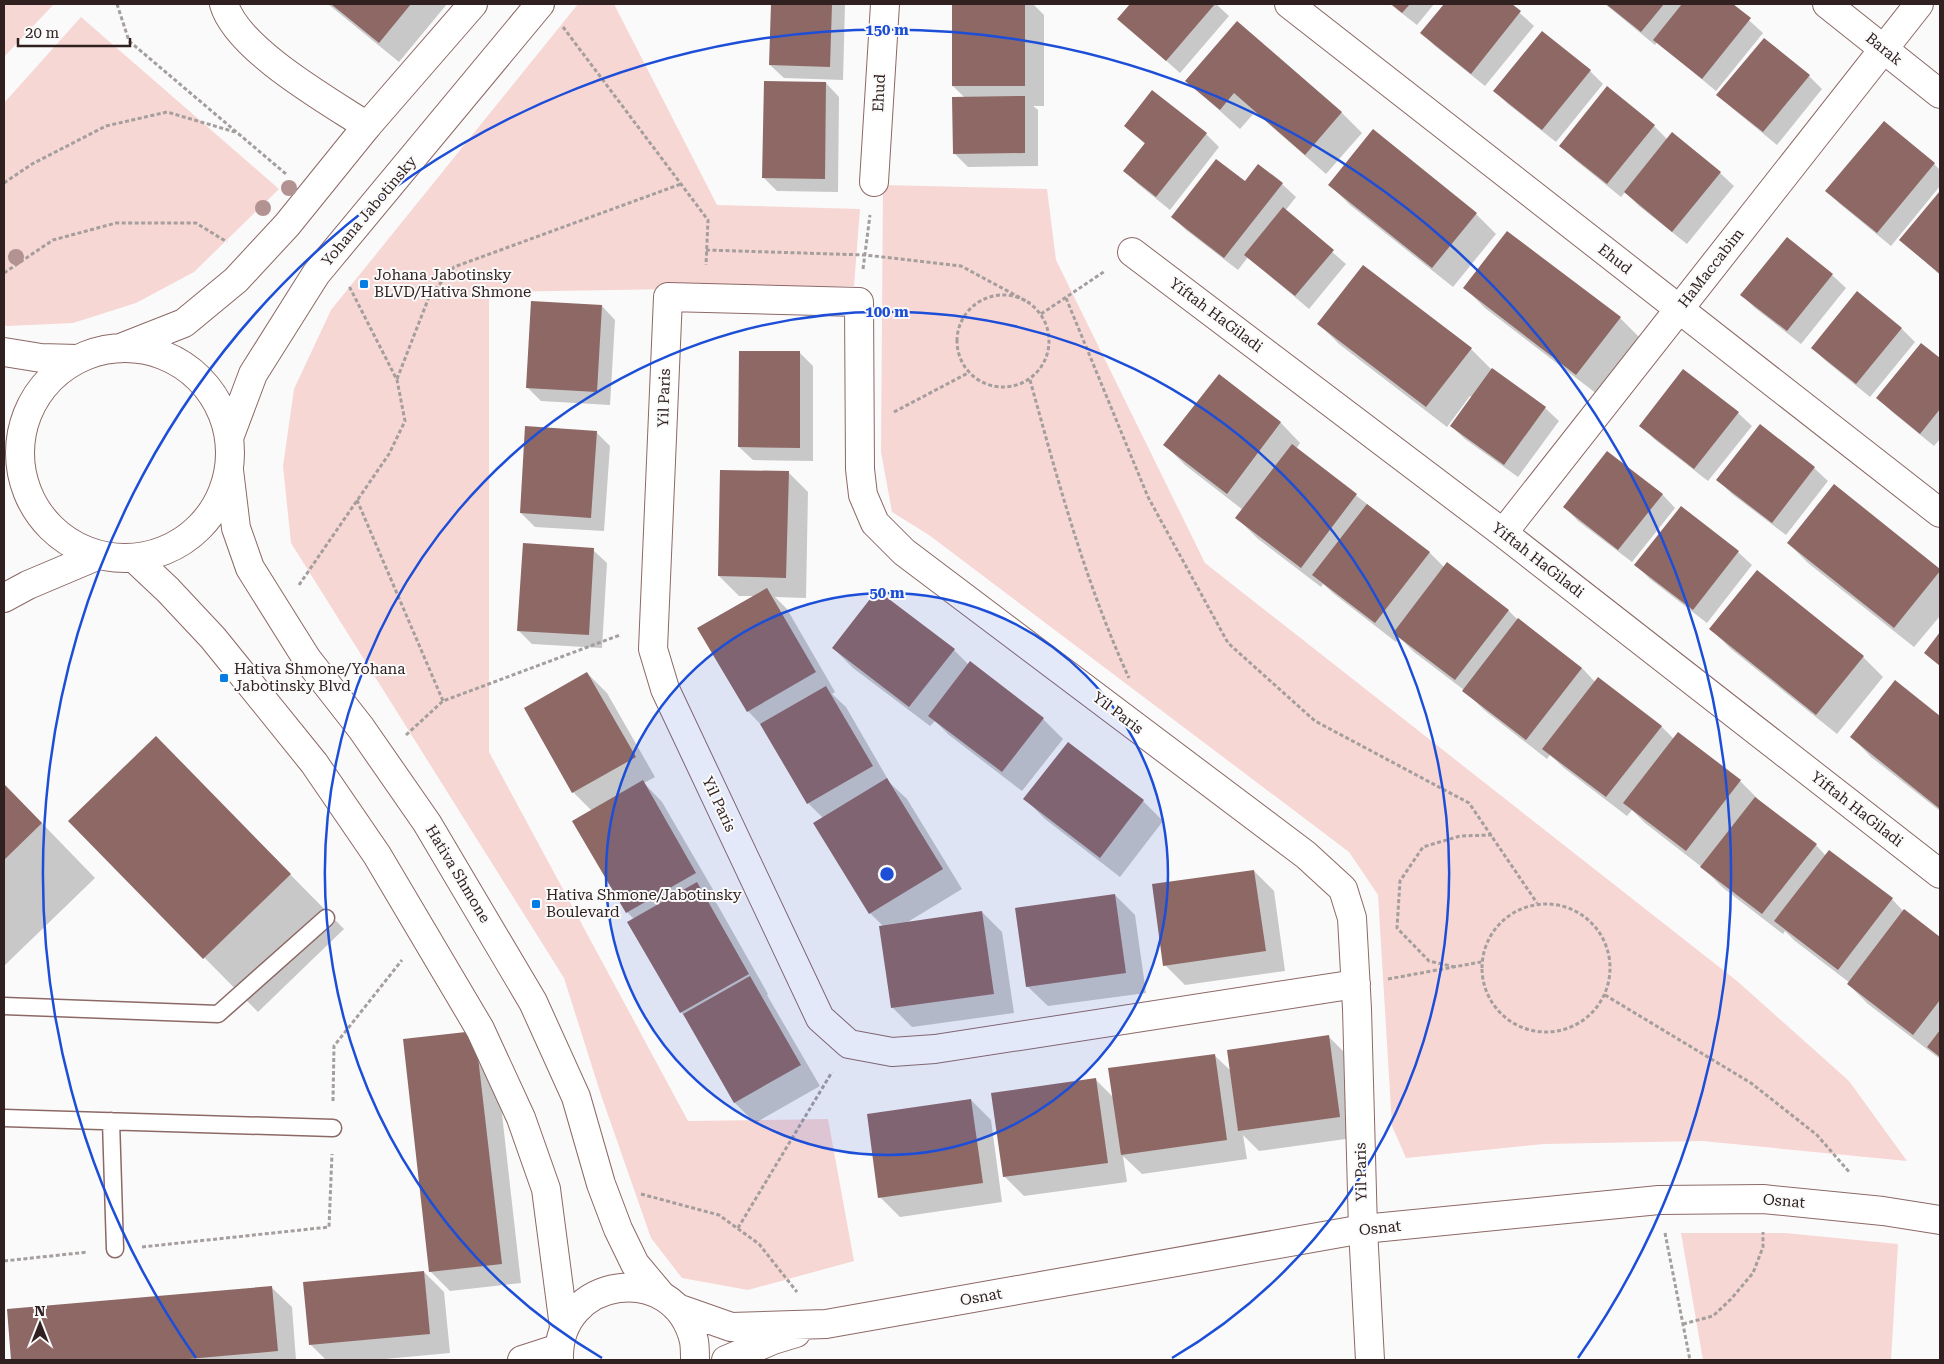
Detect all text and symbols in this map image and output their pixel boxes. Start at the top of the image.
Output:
scale bar [18,15,130,47]
text: 150 m [865,21,909,39]
text: 20 m [25,24,60,42]
street label: Barak [1862,29,1906,69]
street label: Ehud [869,73,889,113]
street label: Yohana Jabotinsky [318,152,420,270]
street label: HaMaccabim [1674,225,1748,311]
street label: Ehud [1594,240,1636,278]
place label: Johana Jabotinsky BLVD/Hativa Shmone [374,266,531,301]
street label: Yiftah HaGiladi [1166,274,1266,356]
marker: Johana Jabotinsky BLVD/Hativa Shmone [358,278,370,290]
text: 100 m [865,303,909,321]
street label: Yil Paris [654,368,674,428]
street label: Yiftah HaGiladi [1488,518,1588,602]
text: 50 m [869,584,905,602]
place label: Hativa Shmone/Yohana Jabotinsky Blvd [234,660,405,695]
marker: Hativa Shmone/Yohana Jabotinsky Blvd [218,672,230,684]
street label: Yil Paris [1089,688,1147,738]
street label: Yiftah HaGiladi [1807,767,1907,851]
street label: Yil Paris [698,773,740,835]
street label: Hativa Shmone [422,822,494,926]
centre of rings [878,865,896,883]
place label: Hativa Shmone/Jabotinsky Boulevard [546,886,742,921]
marker: Hativa Shmone/Jabotinsky Boulevard [530,898,542,910]
street label: Yil Paris [1351,1142,1371,1202]
street label: Osnat [1762,1190,1806,1212]
street label: Osnat [1358,1217,1402,1239]
street label: Osnat [959,1284,1004,1310]
north arrow [15,1299,65,1349]
text: N [35,1303,46,1319]

